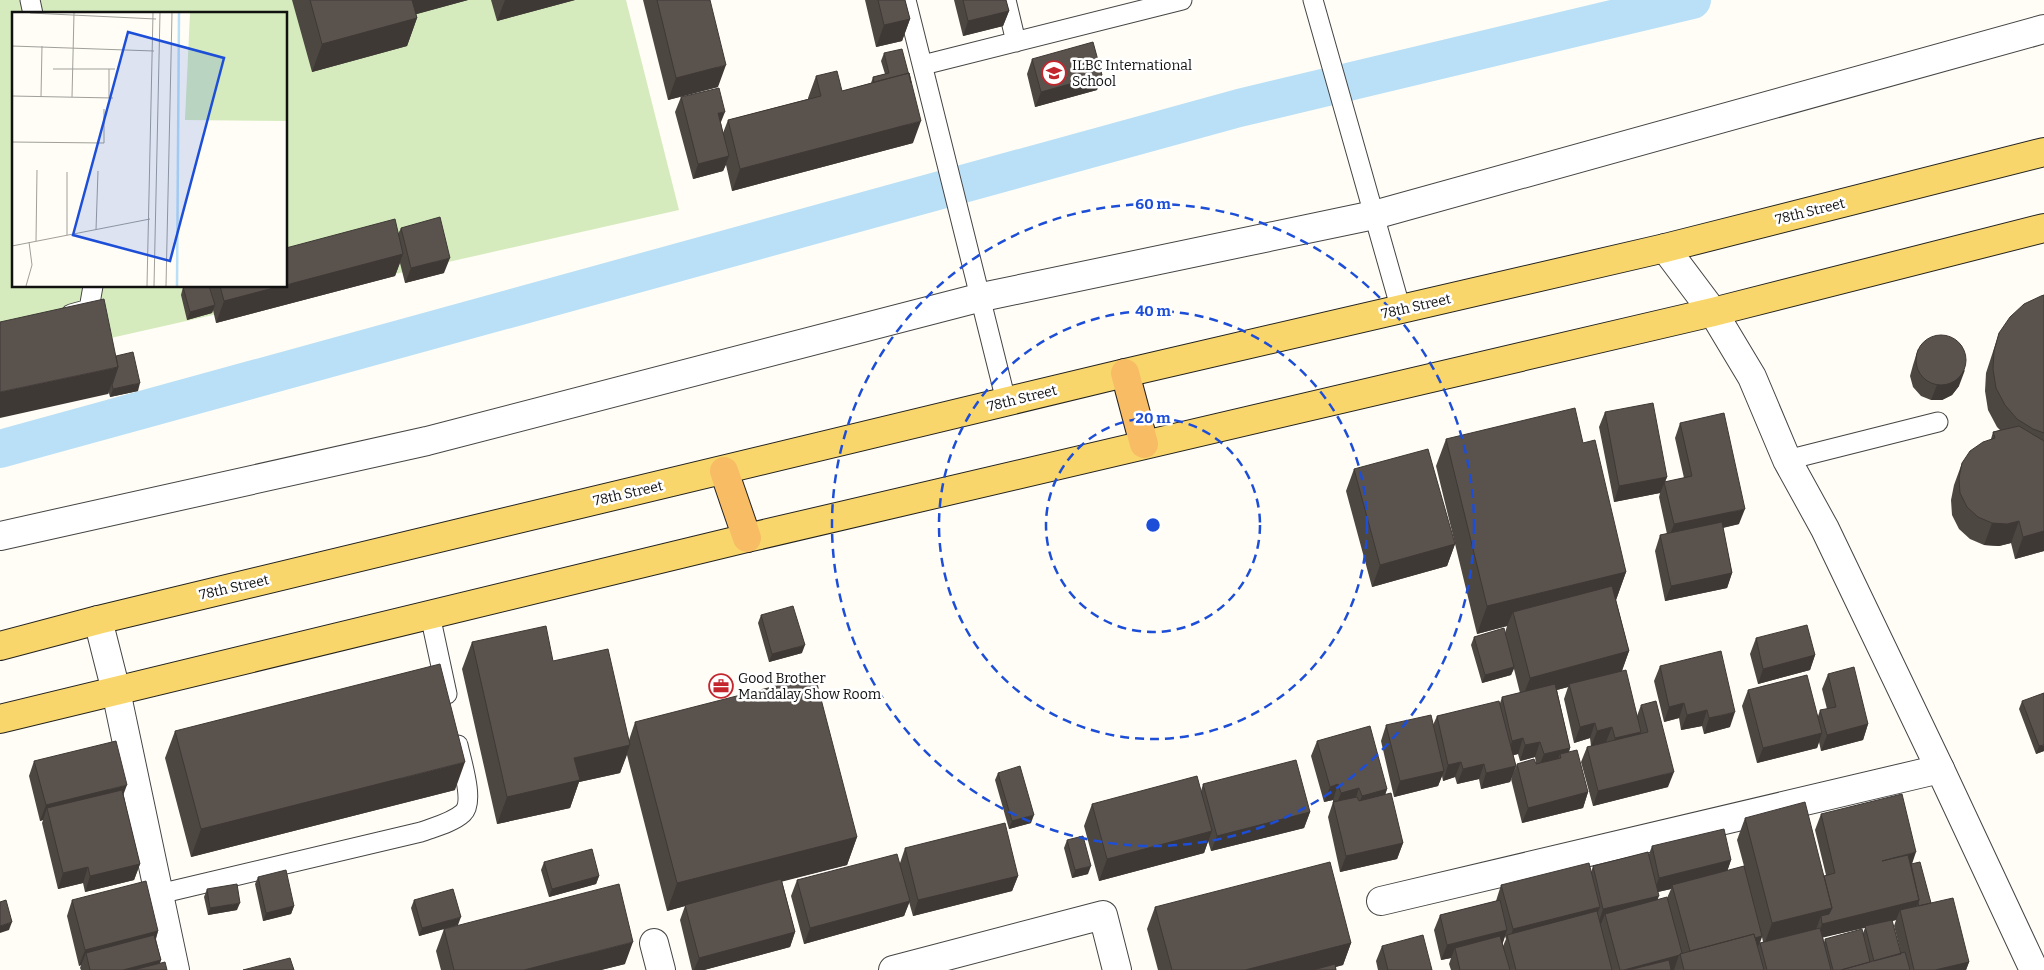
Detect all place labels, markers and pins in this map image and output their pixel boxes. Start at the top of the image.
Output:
place label: ILBC International School [1072,57,1192,90]
school or university icon: ILBC International School [1041,60,1067,86]
centre of rings [1144,516,1162,534]
place label: Good Brother Mandalay Show Room [738,670,882,703]
office icon: Good Brother Mandalay Show Room [708,673,734,699]

